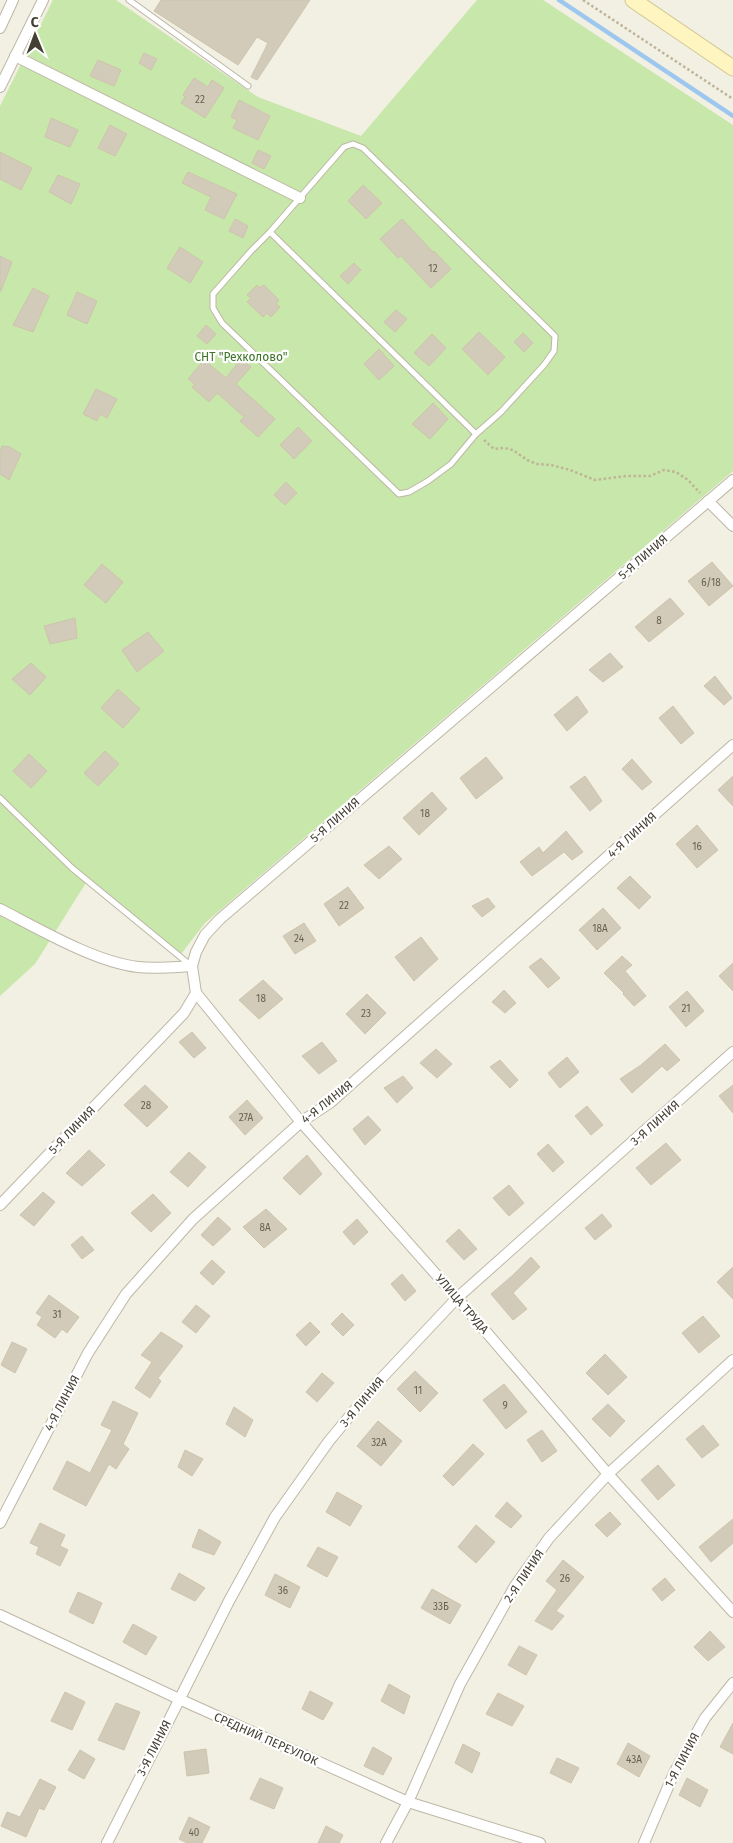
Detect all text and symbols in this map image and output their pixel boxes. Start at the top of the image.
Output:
north arrow [10,10,60,60]
text: С [31,14,39,31]
house number: 22 [195,94,205,106]
house number: 12 [428,263,438,275]
park label: СНТ "Рехколово" [194,350,288,364]
street label: 5-Я ЛИНИЯ [615,532,671,582]
house number: 6/18 [701,577,721,589]
house number: 8 [656,615,662,627]
street label: 5-Я ЛИНИЯ [307,795,363,845]
house number: 18 [420,808,430,820]
street label: 4-Я ЛИНИЯ [605,809,659,861]
house number: 16 [692,841,702,853]
house number: 22 [339,900,349,912]
house number: 18А [592,923,608,935]
house number: 24 [294,933,305,945]
house number: 18 [256,993,266,1005]
house number: 21 [681,1003,691,1015]
house number: 23 [361,1008,371,1020]
street label: 4-Я ЛИНИЯ [299,1078,355,1126]
street label: 3-Я ЛИНИЯ [628,1097,682,1149]
house number: 28 [141,1100,152,1112]
street label: 5-Я ЛИНИЯ [46,1103,98,1157]
house number: 27А [239,1112,254,1124]
house number: 8А [259,1222,271,1234]
street label: УЛИЦА ТРУДА [433,1272,492,1336]
house number: 31 [52,1309,62,1321]
street label: 4-Я ЛИНИЯ [41,1373,83,1433]
street label: 3-Я ЛИНИЯ [337,1374,387,1430]
house number: 11 [414,1385,422,1397]
house number: 9 [502,1400,508,1412]
house number: 32А [371,1437,387,1449]
street label: 2-Я ЛИНИЯ [501,1547,547,1605]
house number: 26 [560,1573,570,1585]
house number: 36 [278,1585,288,1597]
house number: 33Б [433,1601,449,1613]
street label: СРЕДНИЙ ПЕРЕУЛОК [212,1709,321,1768]
street label: 3-Я ЛИНИЯ [134,1718,174,1778]
street label: 1-Я ЛИНИЯ [662,1730,702,1790]
house number: 43А [626,1754,642,1766]
house number: 40 [189,1827,200,1839]

